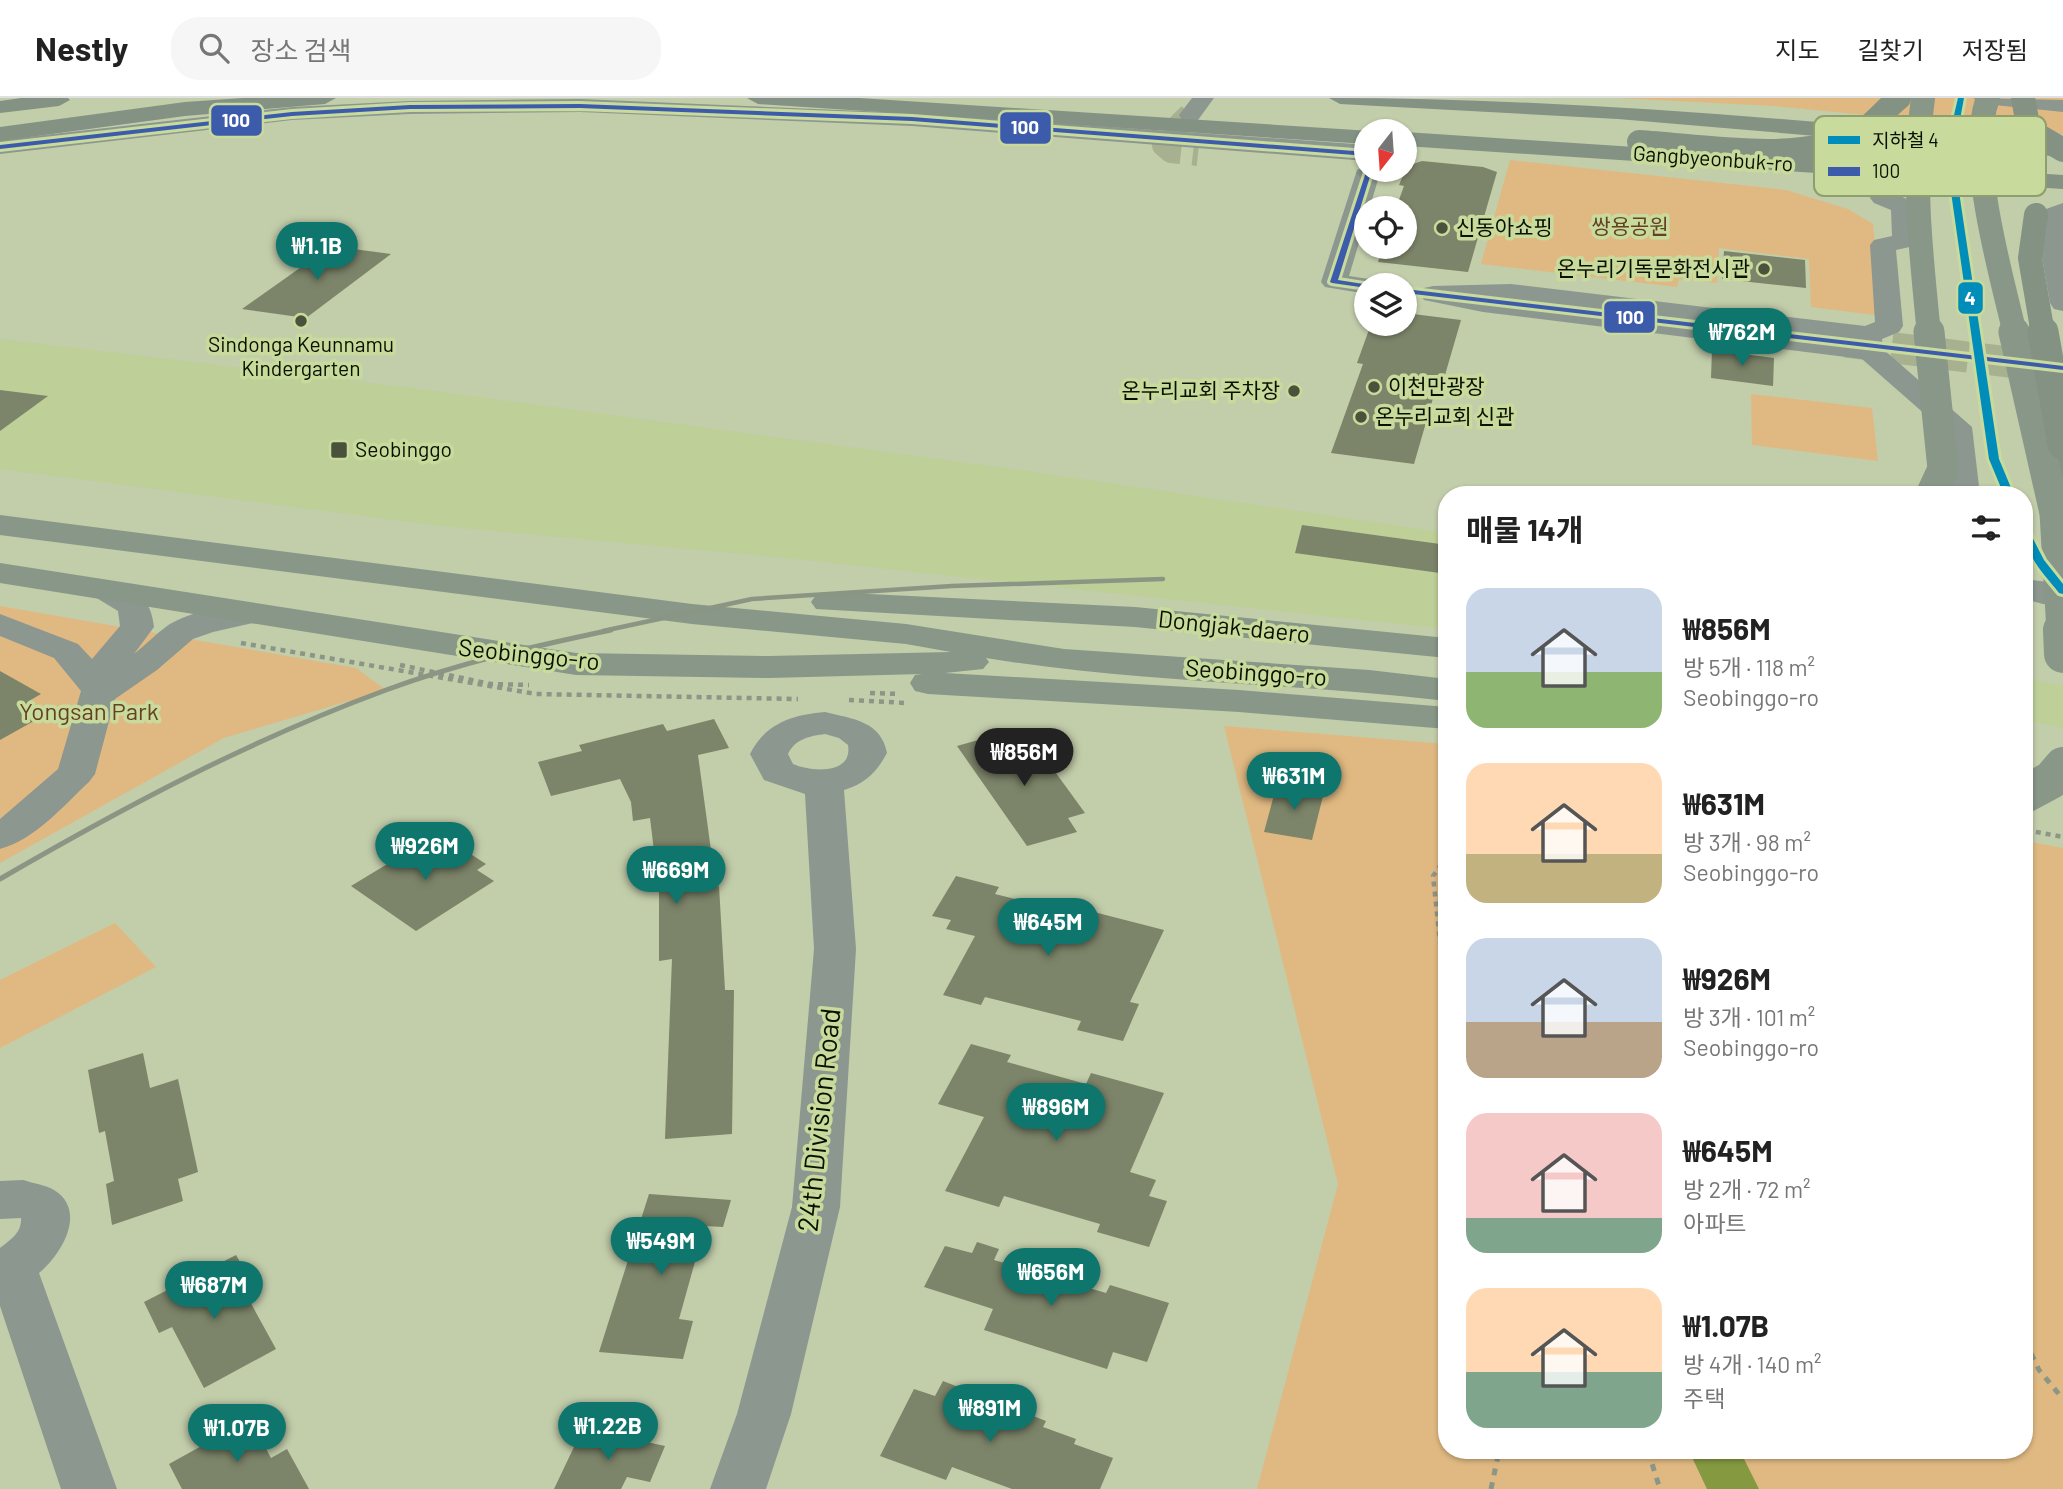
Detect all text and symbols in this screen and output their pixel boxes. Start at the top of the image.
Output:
search box [171,17,661,80]
text: Nestly [35,28,129,68]
icon: search [195,29,233,67]
text: 장소 검색 [251,34,351,65]
text: 지도 [1775,35,1820,64]
text: 길찾기 [1858,35,1924,64]
text: 저장됨 [1962,35,2028,64]
line badge: 100 [210,104,263,137]
text: 100 [222,108,250,131]
line badge: 100 [999,111,1052,145]
text: 100 [1011,115,1039,138]
legend [1814,116,2046,196]
north arrow [1354,119,1418,182]
map controls [1354,119,1417,336]
text: 지하철 4 [1872,128,1939,151]
street label: Gangbyeonbuk-ro [1632,139,1794,176]
text: 100 [1872,159,1900,182]
button: locate [1354,196,1417,259]
park label: 쌍용공원 [1591,213,1669,238]
place label: 신동아쇼핑 [1456,214,1553,239]
marker: 신동아쇼핑 [1434,220,1450,236]
pin: ₩1.1B [268,222,366,282]
text: ₩1.1B [292,231,342,259]
place label: 온누리기독문화전시관 [1557,255,1750,280]
marker: 온누리기독문화전시관 [1756,261,1772,277]
button: layers [1354,273,1417,336]
line badge: 4 [1957,281,1984,315]
text: 4 [1964,286,1976,309]
line badge: 100 [1603,300,1656,334]
text: 100 [1616,305,1644,328]
pin: ₩762M [1693,308,1791,368]
marker: Sindonga Keunnamu Kindergarten [293,313,309,329]
text: ₩762M [1709,317,1775,345]
place label: Sindonga Keunnamu Kindergarten [208,331,394,380]
place label: 이천만광장 [1388,373,1485,398]
place label: 온누리교회 주차장 [1121,377,1280,402]
marker: 이천만광장 [1366,379,1382,395]
marker: 온누리교회 주차장 [1286,383,1302,399]
place label: 온누리교회 신관 [1375,403,1514,428]
marker: 온누리교회 신관 [1353,409,1369,425]
place label: Seobinggo [355,436,452,461]
marker: Seobinggo [329,440,349,460]
icon: filters [1967,509,2005,547]
text: 매물 14개 [1466,511,1584,547]
street label: Dongjak-daero [1157,603,1312,648]
text: ₩856M [1683,610,1771,646]
icon: home [1522,616,1606,700]
street label: Seobinggo-ro [457,632,601,675]
street label: Seobinggo-ro [1184,652,1328,691]
text: 방 5개 · 118 m² [1683,653,1815,681]
text: Seobinggo-ro [1683,683,1819,711]
park label: Yongsan Park [19,696,159,725]
pin: ₩856M [975,728,1073,788]
text: ₩856M [990,737,1058,765]
pin: ₩631M [1245,752,1343,812]
text: ₩631M [1263,761,1325,789]
text: ₩631M [1683,785,1765,821]
icon: home [1522,791,1606,875]
pin: ₩926M [376,822,474,882]
text: 방 3개 · 98 m² [1683,828,1811,856]
text: ₩926M [391,831,459,859]
pin: ₩669M [627,846,725,906]
text: ₩669M [643,855,709,883]
text: Seobinggo-ro [1683,858,1819,886]
pin: ₩645M [999,898,1097,958]
text: ₩645M [1014,907,1082,935]
text: ₩926M [1683,960,1771,996]
icon: home [1522,966,1606,1050]
text: 방 3개 · 101 m² [1683,1003,1815,1031]
street label: 24th Division Road [789,1006,847,1233]
text: Seobinggo-ro [1683,1033,1819,1061]
pin: ₩896M [1007,1084,1105,1143]
text: ₩896M [1022,1092,1090,1120]
text: ₩645M [1683,1132,1773,1168]
icon: home [1522,1141,1606,1225]
text: 방 2개 · 72 m² [1683,1175,1811,1203]
text: 아파트 [1683,1209,1746,1237]
pin: ₩549M [612,1218,710,1277]
text: ₩549M [627,1226,695,1254]
pin: ₩656M [1002,1248,1100,1308]
text: ₩656M [1017,1257,1085,1285]
pin: ₩687M [165,1262,263,1321]
text: ₩687M [181,1270,247,1298]
text: ₩1.07B [1683,1307,1769,1343]
icon: home [1522,1316,1606,1400]
text: 방 4개 · 140 m² [1683,1350,1821,1378]
pin: ₩891M [941,1384,1039,1444]
text: 주택 [1683,1384,1725,1412]
text: ₩891M [959,1393,1021,1421]
pin: ₩1.22B [551,1402,665,1462]
pin: ₩1.07B [180,1404,294,1464]
text: ₩1.22B [574,1411,642,1439]
text: ₩1.07B [204,1413,270,1441]

